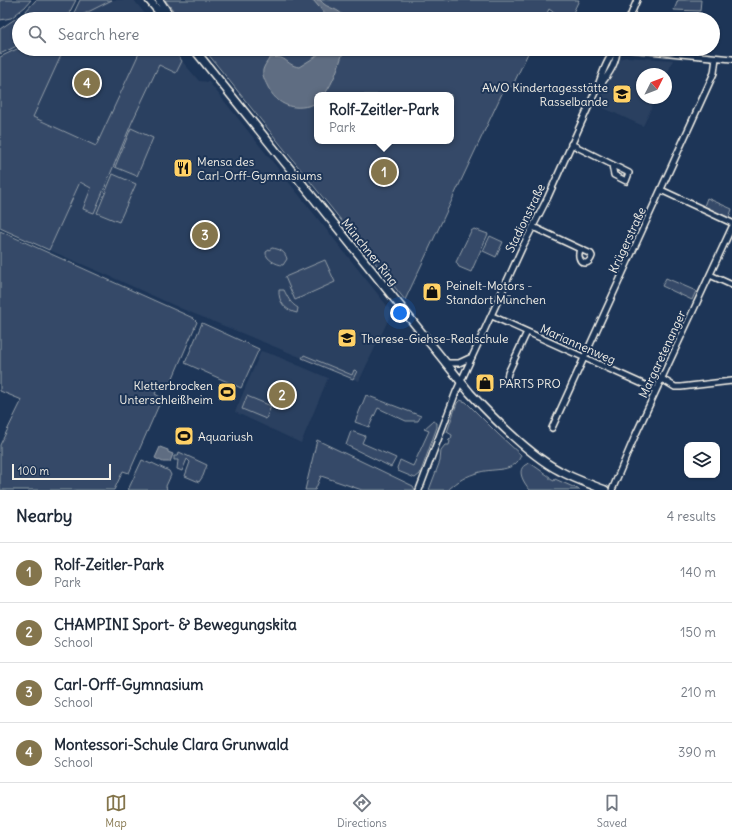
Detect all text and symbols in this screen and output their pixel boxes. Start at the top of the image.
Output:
search box [12,12,720,56]
icon: search [26,23,48,45]
text: Search here [58,25,139,44]
pin: 4 [74,68,100,98]
north arrow [636,68,672,104]
place label: AWO Kindertagesstätte Rasselbande [482,80,608,109]
school or university icon: AWO Kindertagesstätte Rasselbande [611,83,633,105]
popup [314,92,454,144]
text: Rolf-Zeitler-Park [329,100,439,119]
text: Park [329,119,356,136]
place label: Mensa des Carl-Orff-Gymnasiums [197,154,322,183]
restaurant icon: Mensa des Carl-Orff-Gymnasiums [172,157,194,179]
pin: 1 [371,157,397,187]
street label: Stadionstraße [502,181,548,255]
street label: Krügerstraße [605,204,649,276]
street label: Münchner Ring [338,216,402,288]
pin: 3 [192,220,218,250]
place label: Peinelt-Motors - Standort München [446,278,546,307]
shop icon: Peinelt-Motors - Standort München [421,281,443,303]
your location [390,303,410,323]
street label: Margaretenanger [635,308,689,400]
street label: Mariannenweg [538,321,618,367]
school or university icon: Therese-Giehse-Realschule [336,327,358,349]
place label: Therese-Giehse-Realschule [361,331,509,346]
shop icon: PARTS PRO [474,372,496,394]
place label: PARTS PRO [499,376,561,391]
place label: Kletterbrocken Unterschleißheim [119,378,213,407]
pin: 2 [269,380,295,410]
sports icon: Kletterbrocken Unterschleißheim [216,381,238,403]
sports icon: Aquariush [173,425,195,447]
place label: Aquariush [198,429,253,444]
map controls [684,442,720,478]
button: layers [684,442,720,478]
scale bar [12,462,111,481]
text: 100 m [18,464,49,478]
text: Nearby [16,505,72,527]
text: 4 results [667,508,716,525]
text: Rolf-Zeitler-Park [54,555,164,574]
text: 1 [26,564,32,581]
text: 140 m [680,564,716,581]
text: Park [54,574,81,591]
text: CHAMPINI Sport- & Bewegungskita [54,615,297,634]
text: 2 [25,624,33,641]
text: 150 m [680,624,716,641]
text: School [54,634,93,651]
text: Carl-Orff-Gymnasium [54,675,204,694]
text: 3 [25,684,33,701]
text: 210 m [681,684,716,701]
text: School [54,694,93,711]
text: Montessori-Schule Clara Grunwald [54,735,289,754]
text: 4 [25,744,33,761]
text: 390 m [678,744,716,761]
text: School [54,754,93,771]
tab: Map [105,792,127,830]
tab: Directions [337,792,387,830]
tab: Saved [597,792,627,830]

